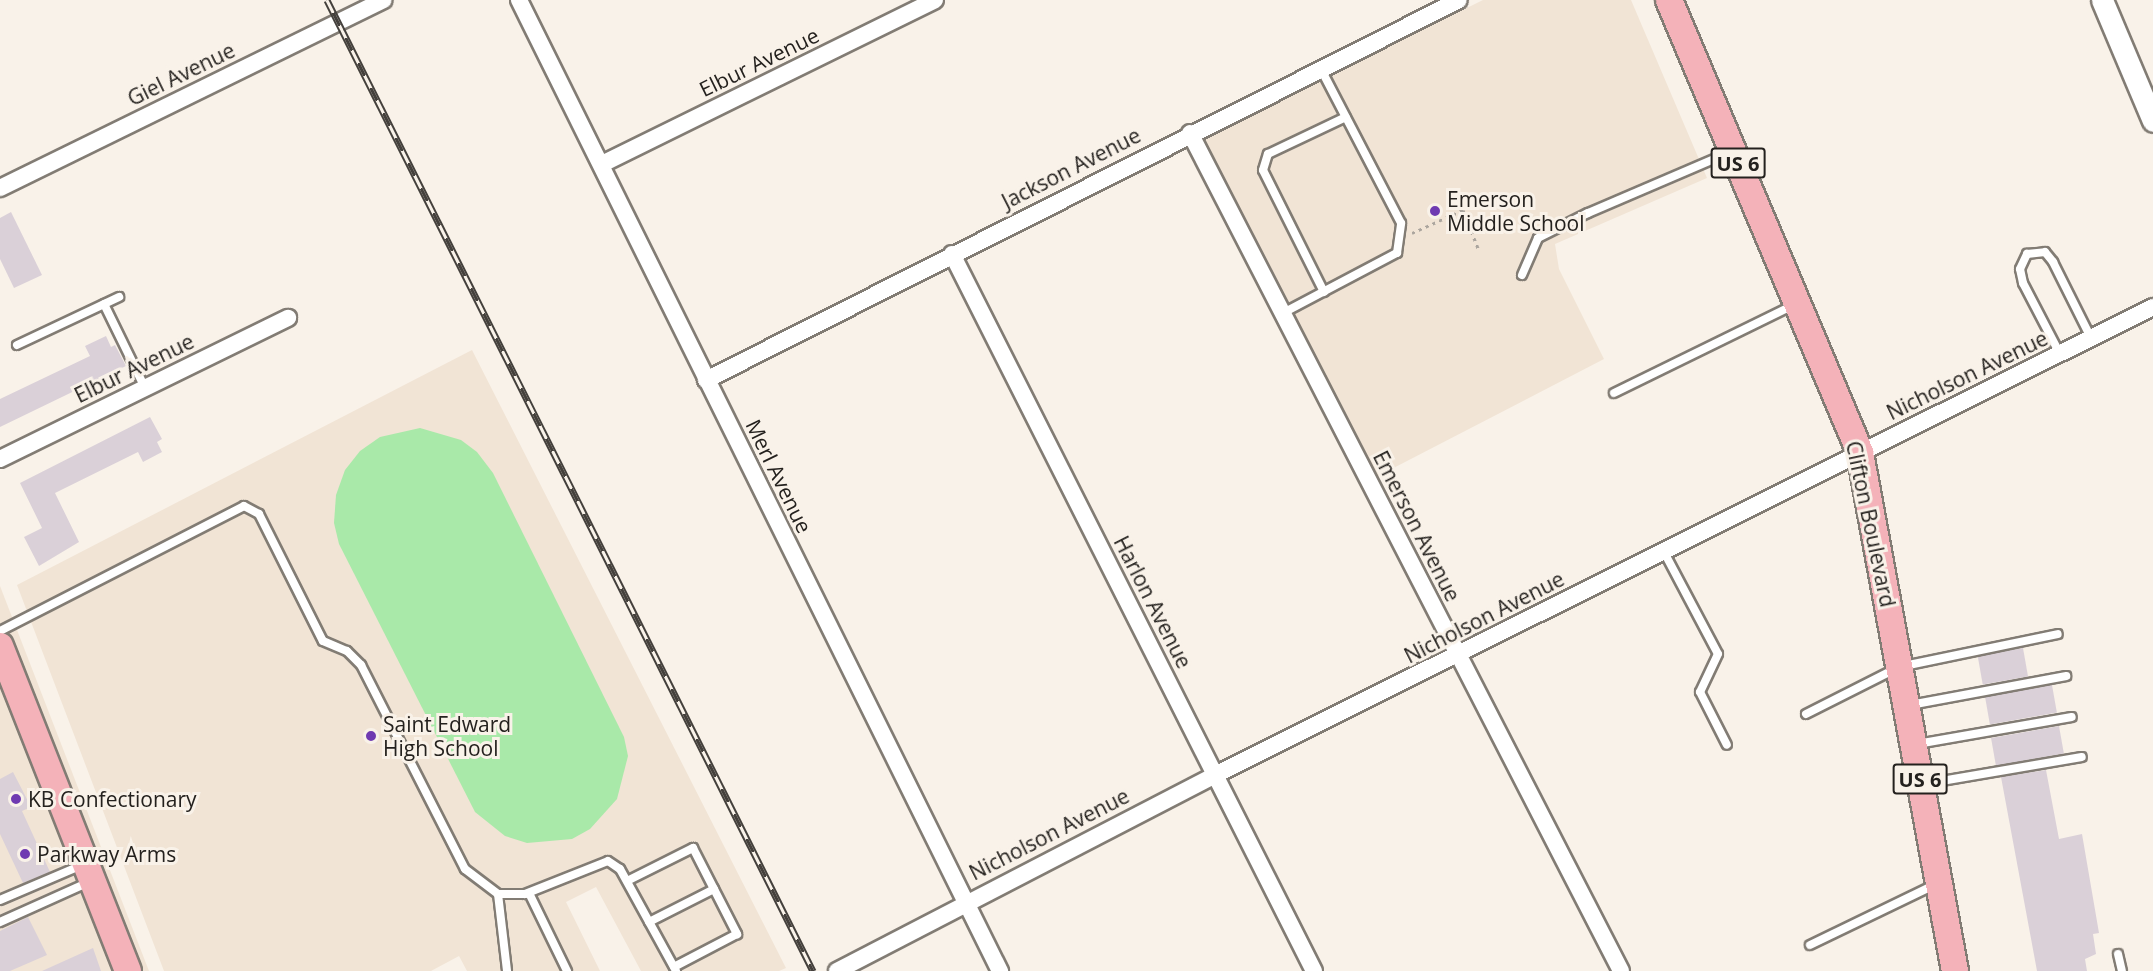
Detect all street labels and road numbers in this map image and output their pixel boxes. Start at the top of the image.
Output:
street label: Elbur Avenue [695,22,823,102]
street label: Giel Avenue [123,37,239,111]
street label: Jackson Avenue [997,122,1145,214]
road number: US 6 [1710,146,1766,180]
street label: Nicholson Avenue [1882,325,2052,425]
street label: Elbur Avenue [70,328,198,408]
street label: Merl Avenue [741,415,817,537]
street label: Clifton Boulevard [1841,439,1901,609]
street label: Emerson Avenue [1368,447,1466,605]
street label: Harlon Avenue [1109,532,1197,672]
street label: Nicholson Avenue [1400,566,1568,668]
road number: US 6 [1892,762,1948,796]
street label: Nicholson Avenue [965,783,1133,885]

